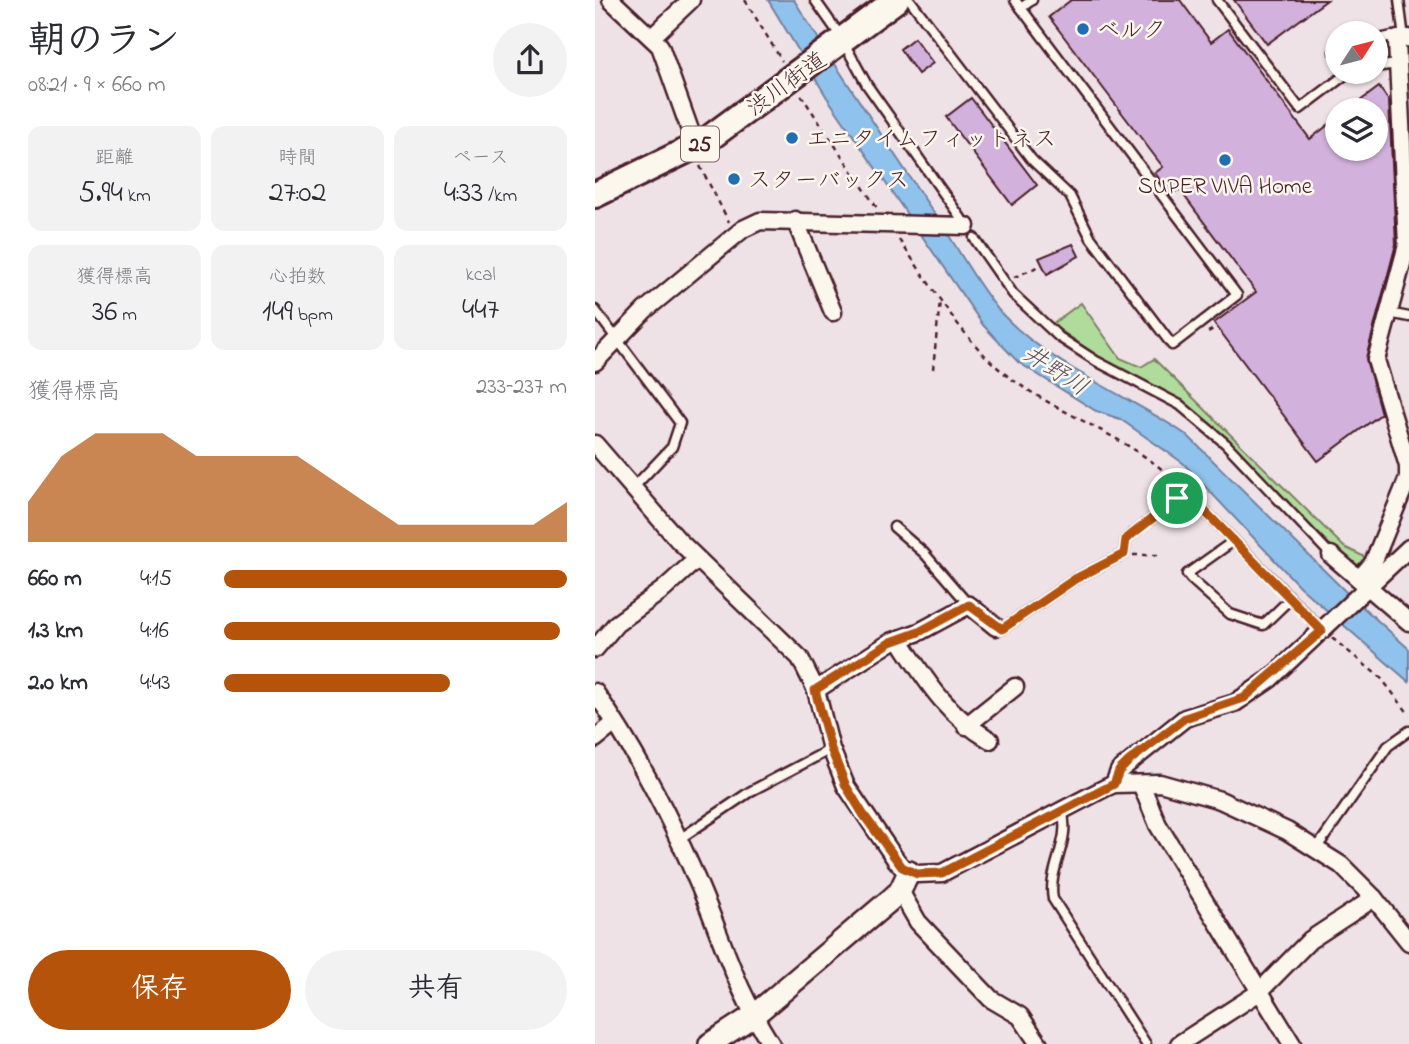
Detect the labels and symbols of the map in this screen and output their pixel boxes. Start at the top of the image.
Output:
place label: ベルク [1097,15,1166,48]
marker: ベルク [1075,21,1091,37]
north arrow [1325,21,1388,84]
street label: 渋川街道 [741,45,834,125]
place label: エニタイムフィットネス [806,124,1056,157]
road number: 25 [681,127,719,162]
marker: エニタイムフィットネス [784,130,800,146]
marker: SUPER VIVA Home [1217,152,1233,168]
place label: スターバックス [748,165,909,198]
marker: スターバックス [726,171,742,187]
place label: SUPER VIVA Home [1138,171,1313,204]
water label: 井野川 [1015,338,1094,406]
pin [1147,468,1207,528]

